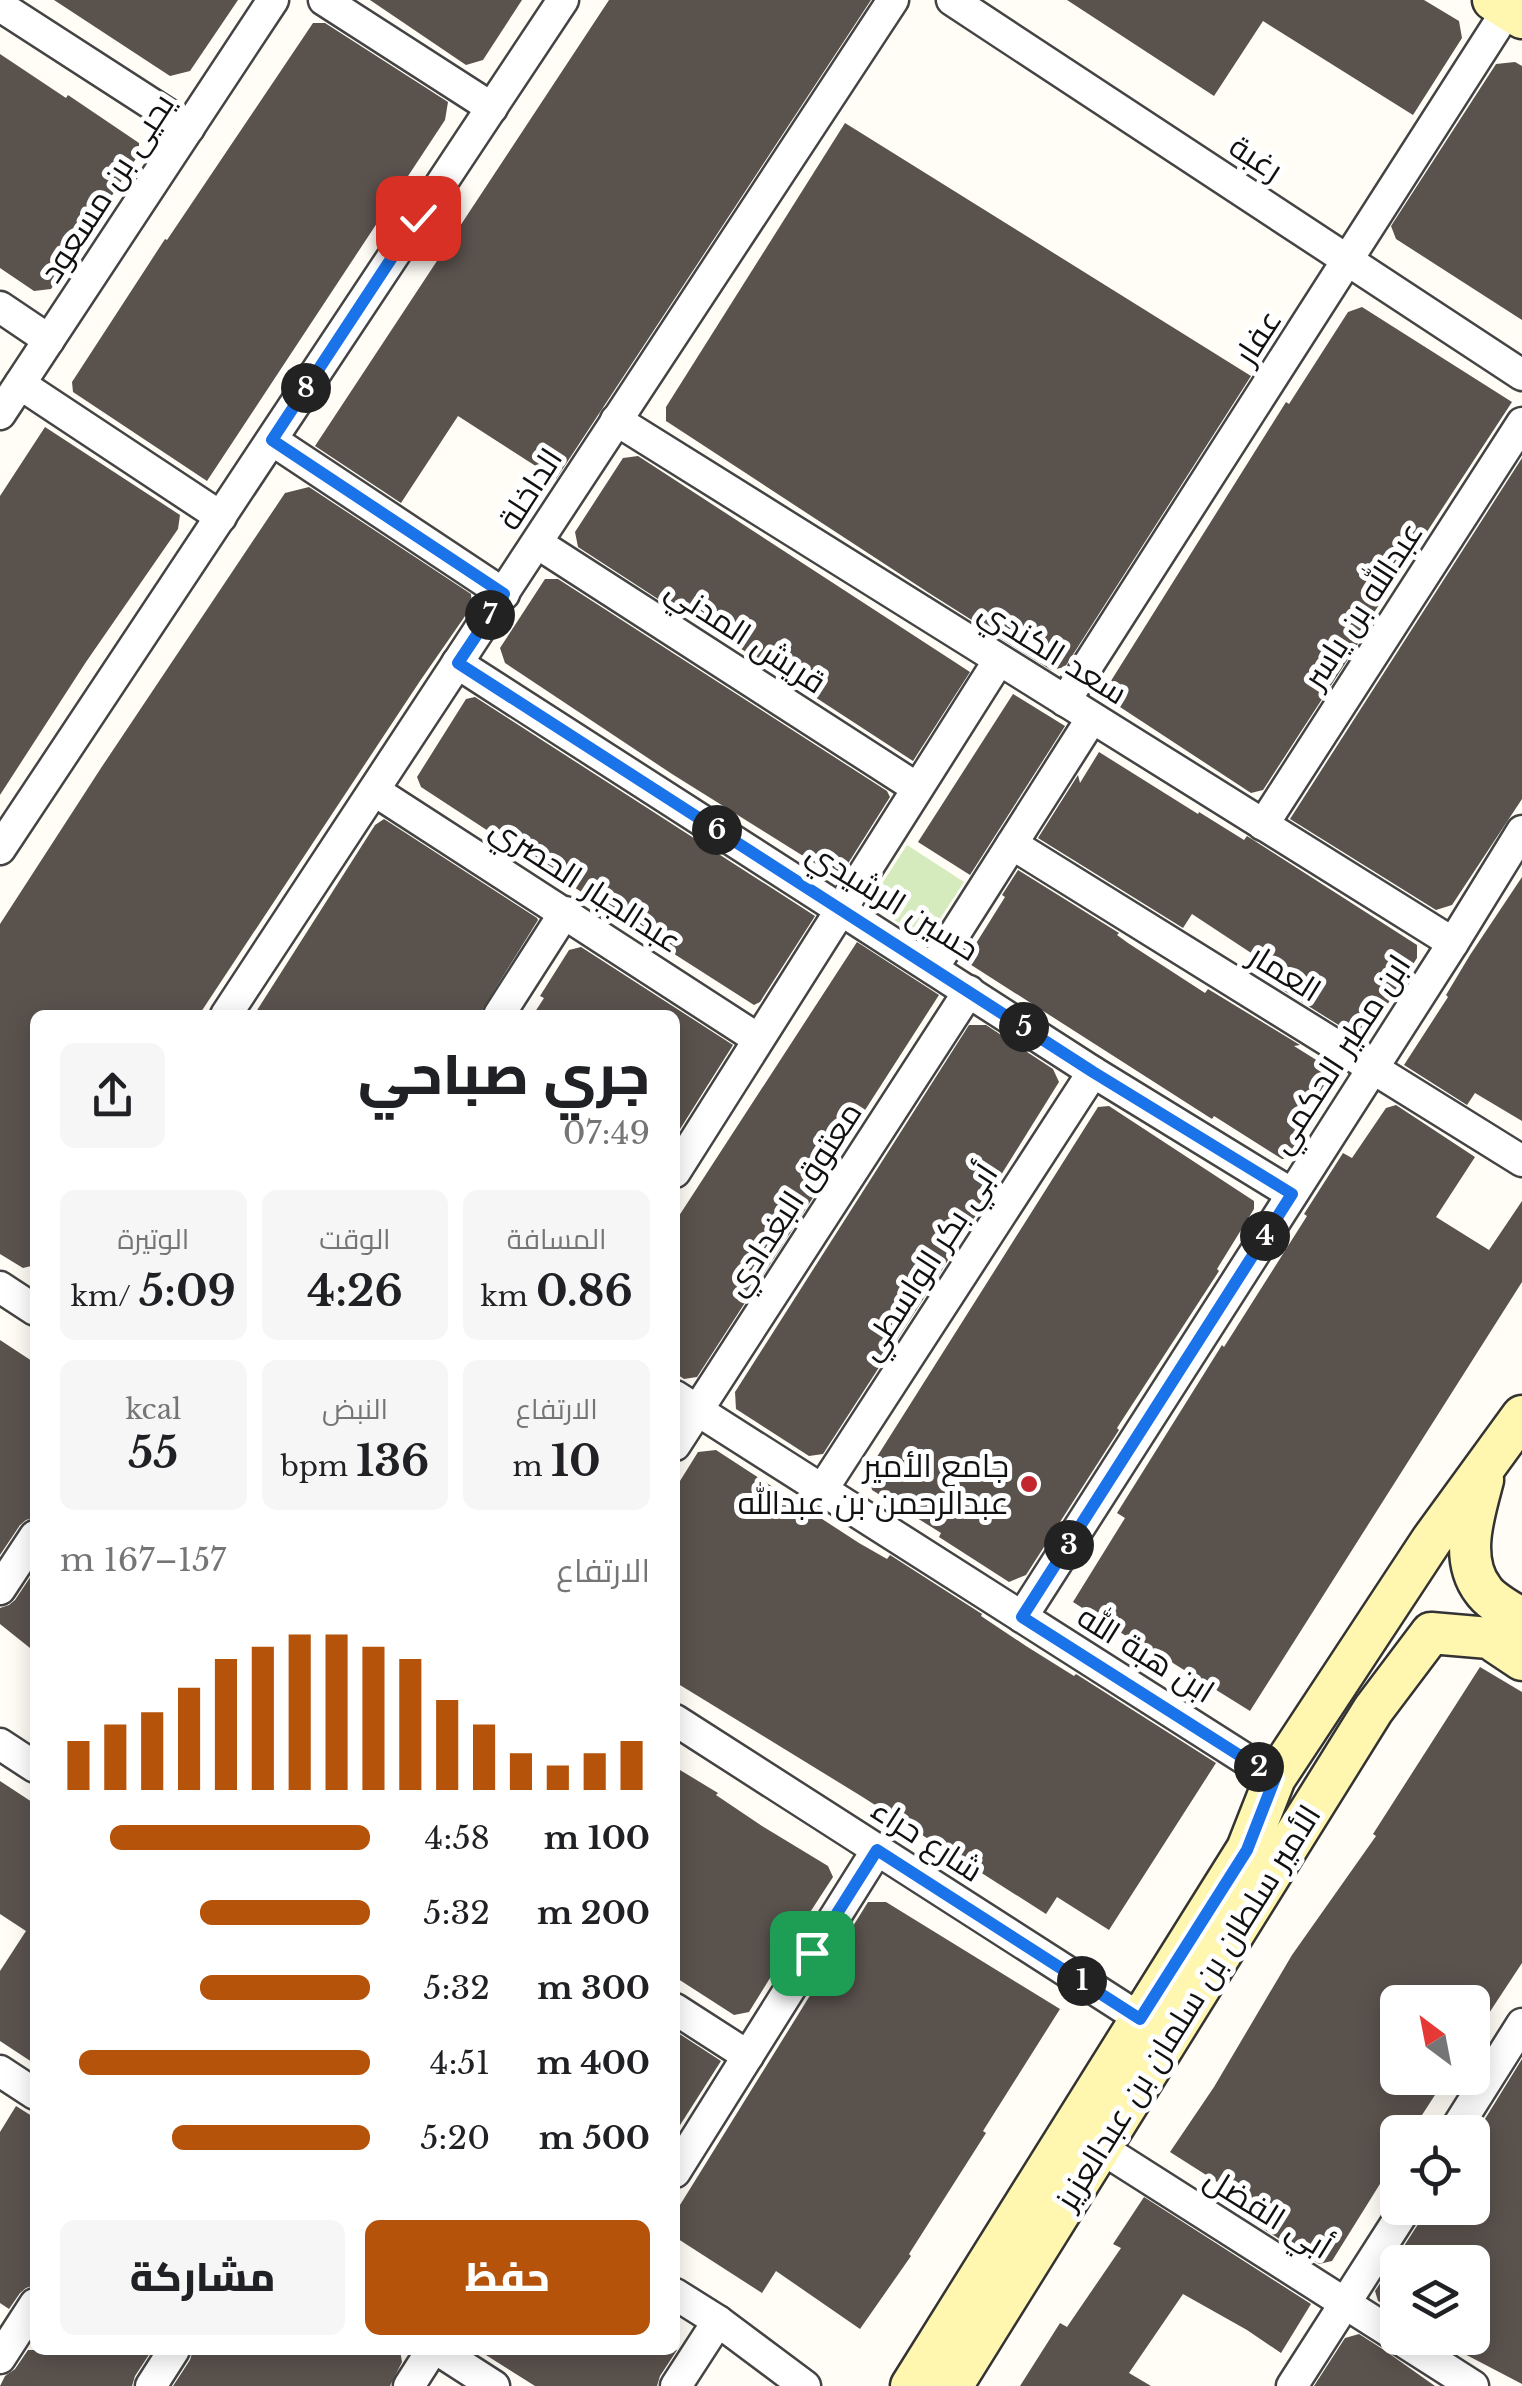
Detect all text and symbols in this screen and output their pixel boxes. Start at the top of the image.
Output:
street label: يحيى بن مسعود [31,86,183,290]
street label: رغبة [1222,126,1290,190]
pin [376,176,461,261]
icon: check [391,191,446,246]
street label: عفار [1225,302,1290,374]
pin: 8 [281,363,331,413]
text: 8 [297,370,315,405]
street label: الداخلة [489,441,571,537]
street label: عبدالله بن ياسر [1292,514,1432,697]
street label: قريش المدني [656,570,833,707]
pin: 7 [465,590,515,640]
street label: سعد الكندي [969,591,1134,717]
text: 7 [483,597,497,632]
pin: 6 [692,805,742,855]
street label: عبدالجبار الحصري [480,808,689,966]
text: 6 [708,812,726,847]
street label: حسين الرشيدي [797,832,986,974]
street label: العمار [1240,935,1328,1010]
street label: ابن مطير الحكمي [1261,947,1423,1164]
pin: 5 [999,1002,1049,1052]
text: 5 [1016,1009,1032,1044]
text: جري صباحي [358,1041,650,1109]
button: share [60,1043,165,1148]
street label: معتوق البغدادي [716,1095,875,1306]
text: 07:49 [563,1113,650,1153]
street label: أبي بكر الواسطي [850,1156,1011,1370]
pin: 4 [1240,1211,1290,1261]
text: 4 [1256,1218,1274,1253]
text: الوتيرة [117,1222,189,1257]
text: الوقت [319,1222,391,1257]
text: المسافة [507,1222,607,1257]
text: 5:09 [139,1265,236,1317]
text: 4:26 [307,1265,403,1317]
text: 0.86 [536,1265,633,1317]
text: /km [71,1279,139,1314]
text: km [481,1279,536,1314]
text: kcal [125,1392,181,1427]
text: النبض [322,1392,388,1427]
text: الارتفاع [516,1392,598,1427]
text: 55 [128,1427,178,1479]
text: 136 [356,1435,429,1487]
text: 10 [551,1435,601,1487]
place label: جامع الأمير عبدالرحمن بن عبدالله [738,1446,1009,1523]
text: bpm [281,1449,356,1484]
text: m [513,1449,551,1484]
marker: جامع الأمير عبدالرحمن بن عبدالله [1018,1473,1040,1495]
pin: 3 [1044,1520,1094,1570]
text: 3 [1060,1527,1078,1562]
text: 157–167 m [60,1540,226,1580]
text: الارتفاع [556,1551,650,1591]
street label: ابن هبة الله [1070,1595,1222,1712]
pin: 2 [1234,1742,1284,1792]
text: 2 [1250,1749,1268,1784]
street label: شارع حراء [863,1789,990,1892]
street label: الأمير سلطان بن سلمان بن عبدالعزيز [1046,1797,1329,2218]
text: 4:58 [425,1818,490,1858]
text: 100 m [544,1818,650,1858]
text: 5:32 [423,1893,490,1933]
text: 200 m [537,1893,650,1933]
pin [770,1911,855,1996]
icon: arrive [785,1926,840,1981]
pin: 1 [1057,1956,1107,2006]
text: 1 [1076,1963,1088,1998]
text: 5:32 [423,1968,490,2008]
text: 300 m [537,1968,650,2008]
north arrow [1380,1985,1490,2095]
map controls [1380,1985,1490,2355]
text: 4:51 [430,2043,490,2083]
text: 400 m [537,2043,650,2083]
button: locate [1380,2115,1490,2225]
text: 5:20 [420,2118,490,2158]
text: 500 m [539,2118,650,2158]
street label: أبي الفضل [1194,2158,1339,2272]
button: مشاركة [60,2220,345,2335]
button: حفظ [365,2220,650,2335]
button: layers [1380,2245,1490,2355]

